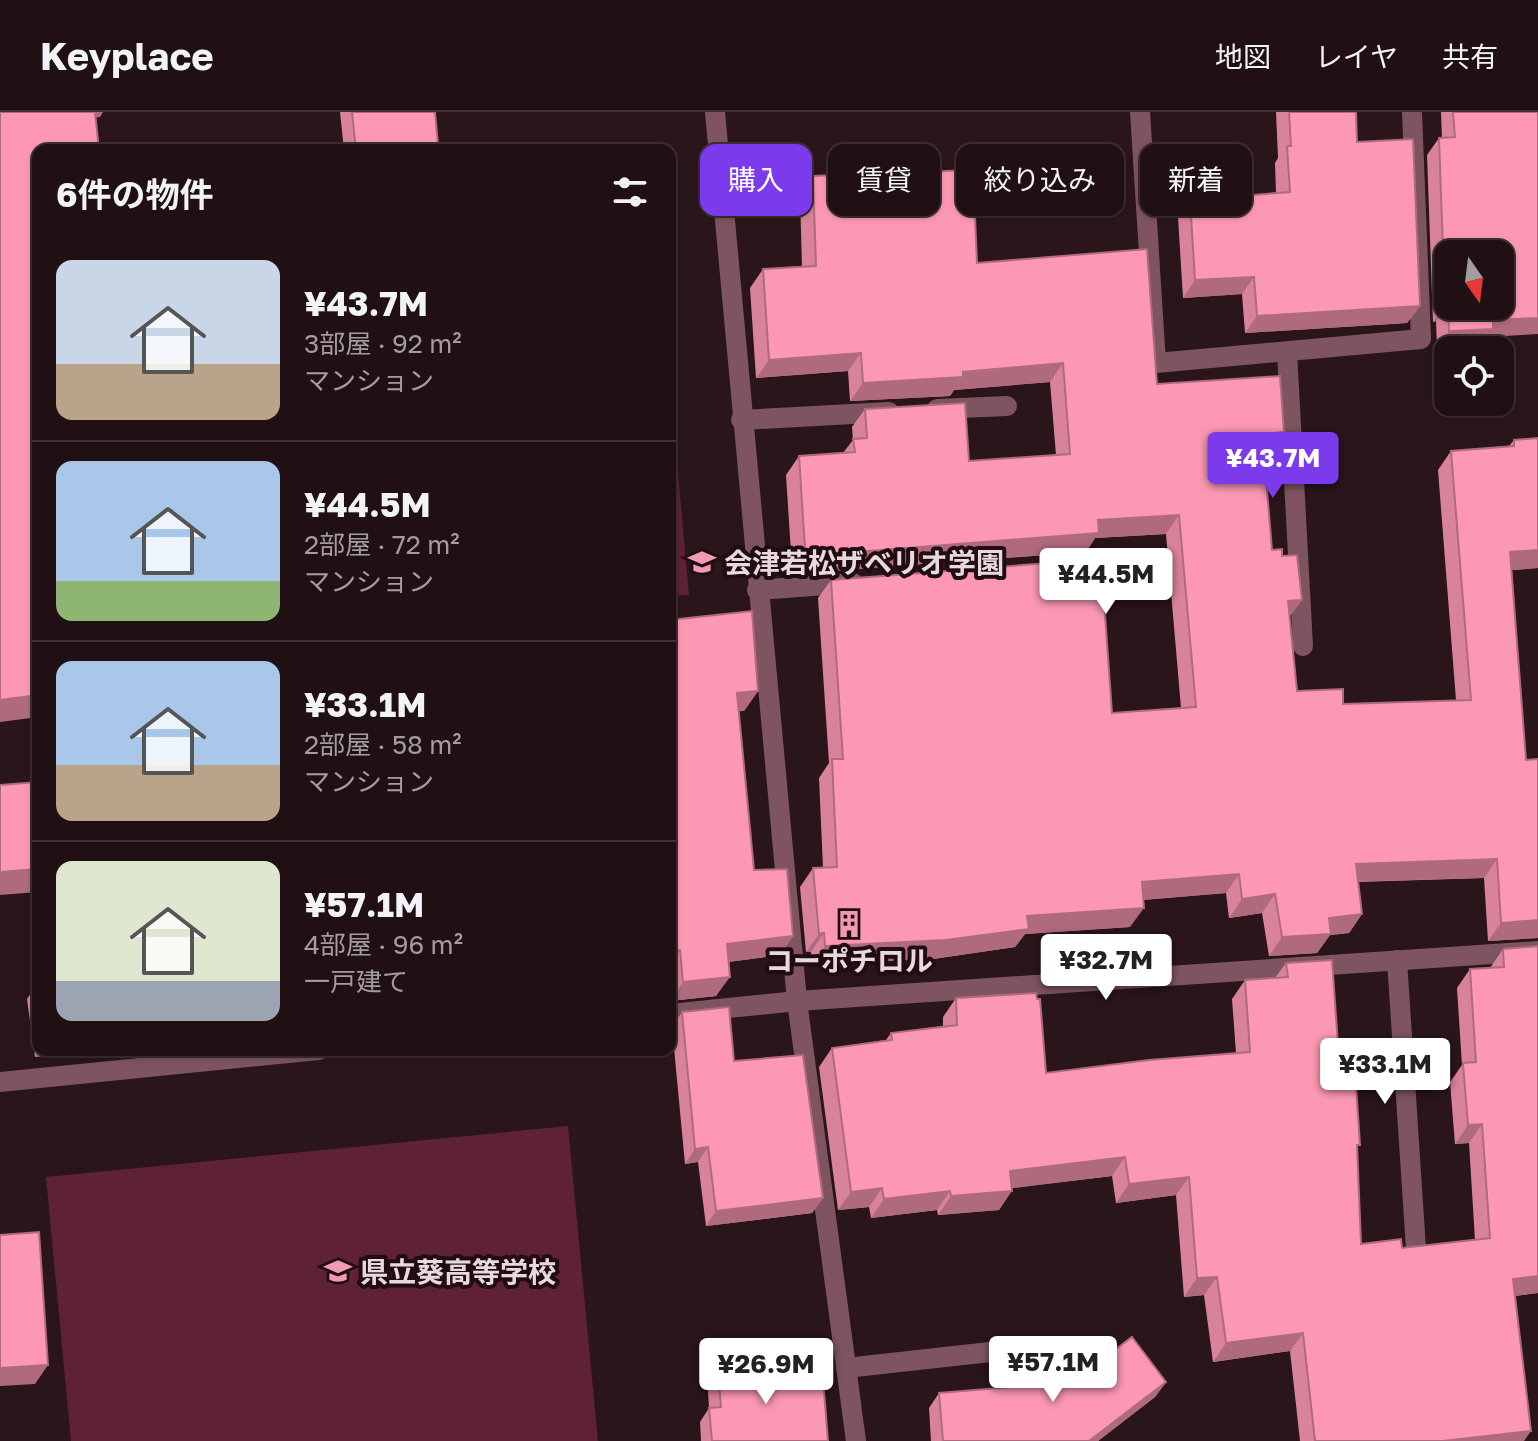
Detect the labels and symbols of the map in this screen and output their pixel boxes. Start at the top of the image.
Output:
north arrow [1434,240,1514,320]
pin: ¥43.7M [1208,432,1338,500]
place label: 会津若松ザベリオ学園 [724,546,1004,579]
school or university icon: 会津若松ザベリオ学園 [687,547,717,577]
pin: ¥44.5M [1041,548,1171,616]
building icon: コーポチロル [834,909,864,939]
pin: ¥32.7M [1041,934,1171,1002]
place label: コーポチロル [765,944,933,977]
pin: ¥33.1M [1320,1038,1450,1106]
place label: 県立葵高等学校 [360,1255,556,1288]
school or university icon: 県立葵高等学校 [323,1256,353,1286]
pin: ¥57.1M [988,1336,1118,1404]
pin: ¥26.9M [701,1338,831,1406]

